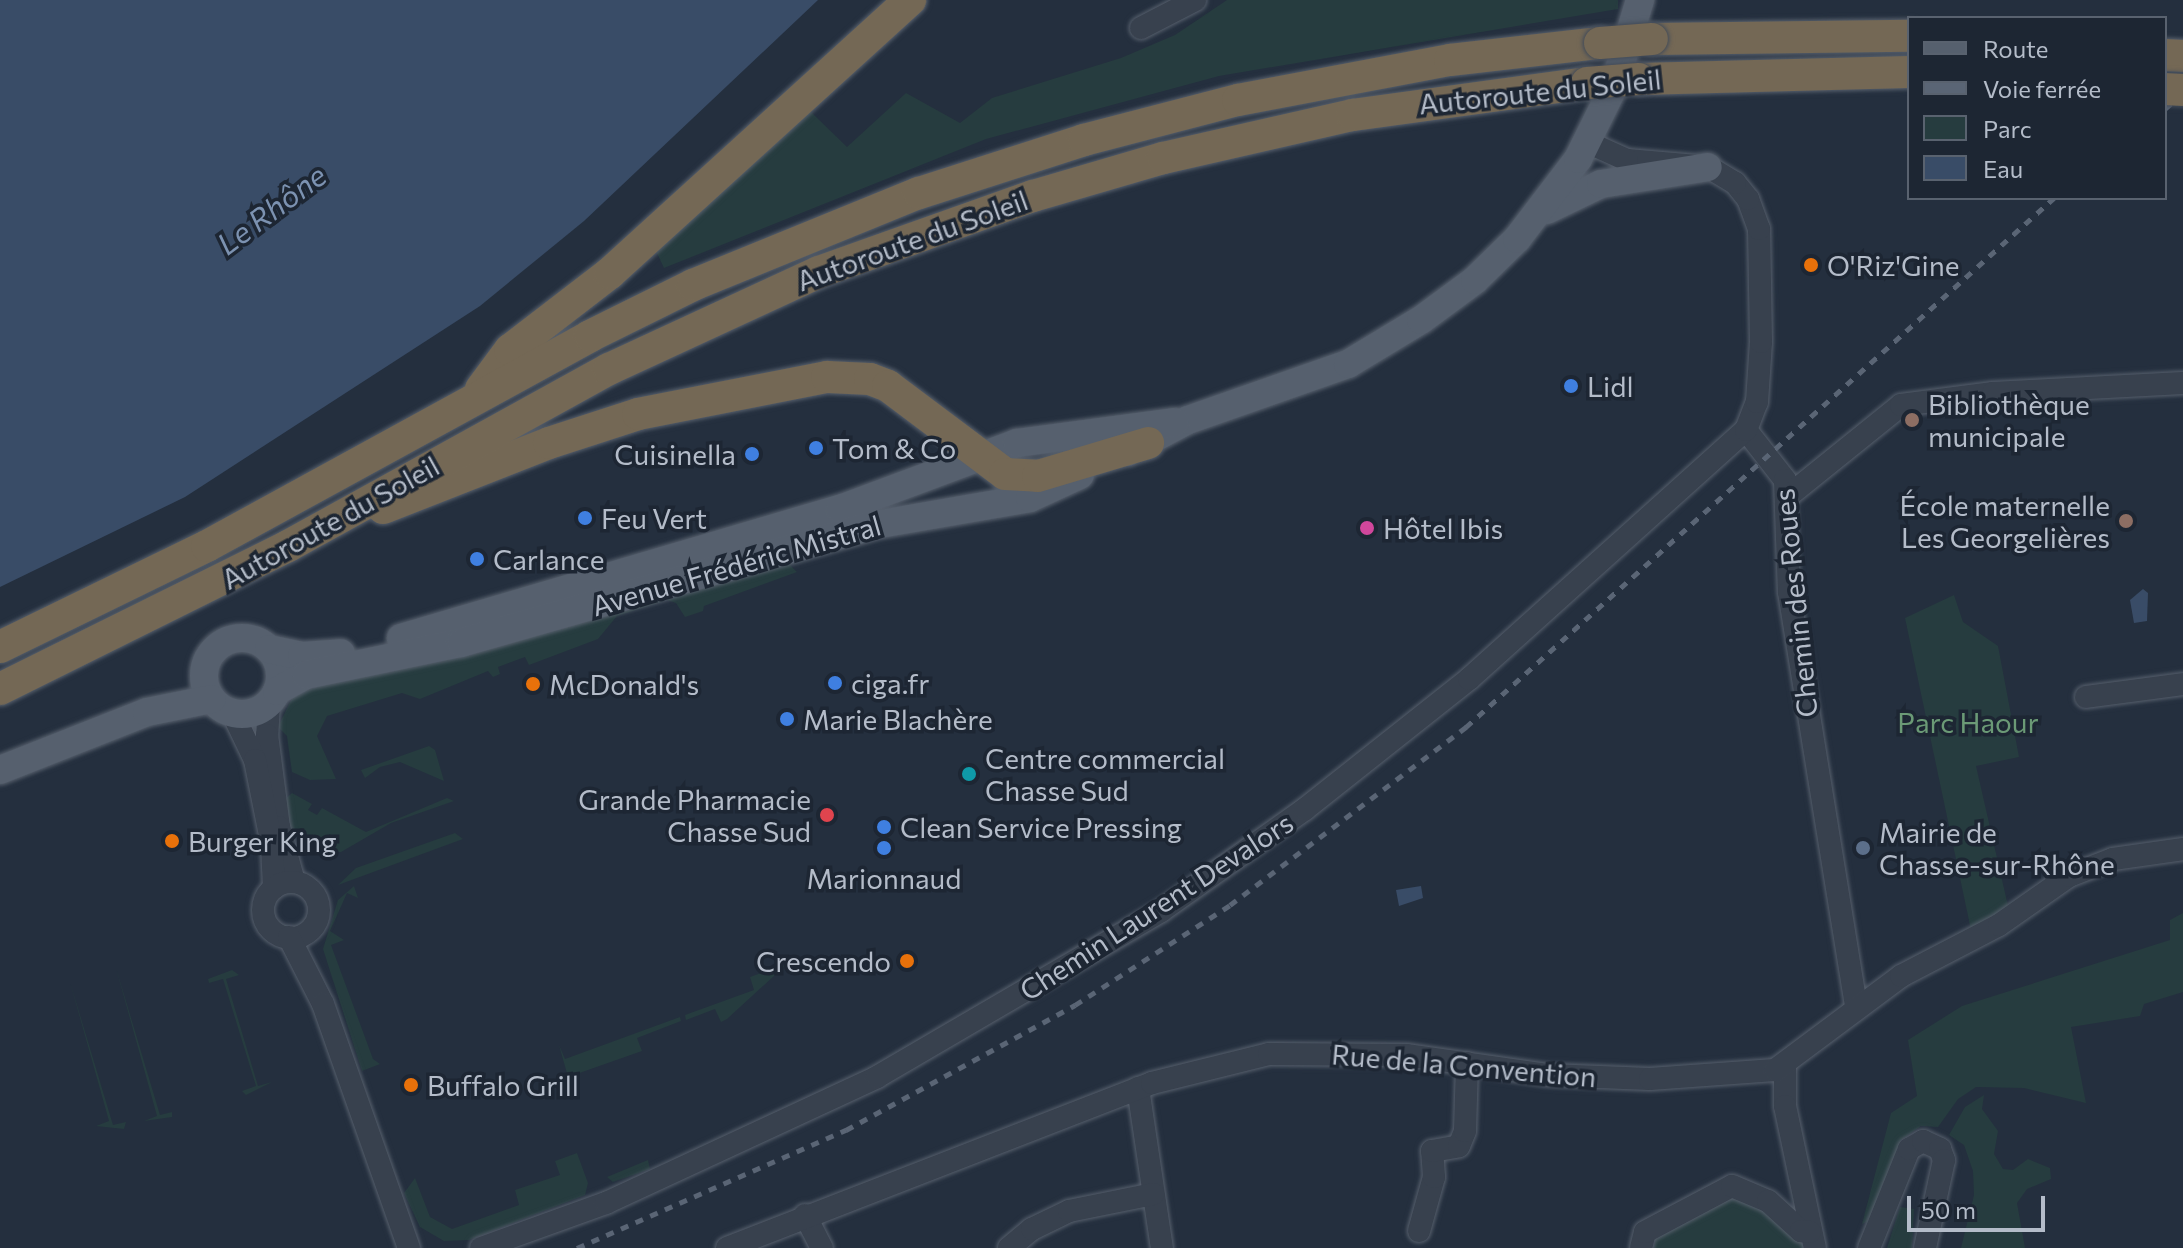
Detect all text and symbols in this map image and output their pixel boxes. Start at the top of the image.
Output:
legend [1907,16,2167,200]
text: Route [1983,34,2048,63]
street label: Autoroute du Soleil [1417,62,1663,120]
text: Voie ferrée [1983,74,2101,103]
text: Parc [1983,114,2032,143]
text: Eau [1983,154,2023,183]
water label: Le Rhône [209,156,333,262]
street label: Autoroute du Soleil [792,183,1032,297]
place label: O'Riz'Gine [1827,248,1960,282]
marker: O'Riz'Gine [1802,256,1820,274]
place label: Lidl [1587,369,1634,403]
marker: Lidl [1562,377,1580,395]
place label: Bibliothèque municipale [1928,387,2090,453]
marker: Bibliothèque municipale [1903,411,1921,429]
place label: Tom & Co [832,431,956,465]
place label: Cuisinella [614,437,736,471]
marker: Tom & Co [807,439,825,457]
marker: Cuisinella [743,445,761,463]
street label: Autoroute du Soleil [215,448,445,596]
street label: Chemin des Roues [1766,487,1824,719]
place label: École maternelle Les Georgelières [1899,488,2110,554]
place label: Feu Vert [601,501,707,535]
street label: Avenue Frédéric Mistral [588,508,884,622]
marker: Feu Vert [576,509,594,527]
place label: Hôtel Ibis [1383,511,1503,545]
marker: École maternelle Les Georgelières [2117,512,2135,530]
marker: Hôtel Ibis [1358,519,1376,537]
place label: Carlance [493,542,604,576]
marker: Carlance [468,550,486,568]
place label: ciga.fr [851,666,929,700]
place label: McDonald's [549,667,699,701]
marker: ciga.fr [826,674,844,692]
marker: McDonald's [524,675,542,693]
place label: Marie Blachère [803,702,993,736]
park label: Parc Haour [1897,705,2039,739]
marker: Marie Blachère [778,710,796,728]
place label: Centre commercial Chasse Sud [985,741,1225,807]
marker: Centre commercial Chasse Sud [960,765,978,783]
place label: Grande Pharmacie Chasse Sud [578,782,811,848]
street label: Chemin Laurent Devalors [1013,805,1299,1007]
marker: Grande Pharmacie Chasse Sud [818,806,836,824]
place label: Clean Service Pressing [900,810,1182,844]
place label: Mairie de Chasse-sur-Rhône [1879,815,2115,881]
marker: Clean Service Pressing [875,818,893,836]
place label: Burger King [188,824,336,858]
marker: Burger King [163,832,181,850]
marker: Marionnaud [875,839,893,857]
marker: Mairie de Chasse-sur-Rhône [1854,839,1872,857]
place label: Marionnaud [807,861,961,895]
place label: Crescendo [756,944,891,978]
marker: Crescendo [898,952,916,970]
street label: Rue de la Convention [1330,1037,1598,1093]
place label: Buffalo Grill [427,1068,579,1102]
marker: Buffalo Grill [402,1076,420,1094]
scale bar [1911,1180,2049,1230]
text: 50 m [1921,1195,1976,1224]

